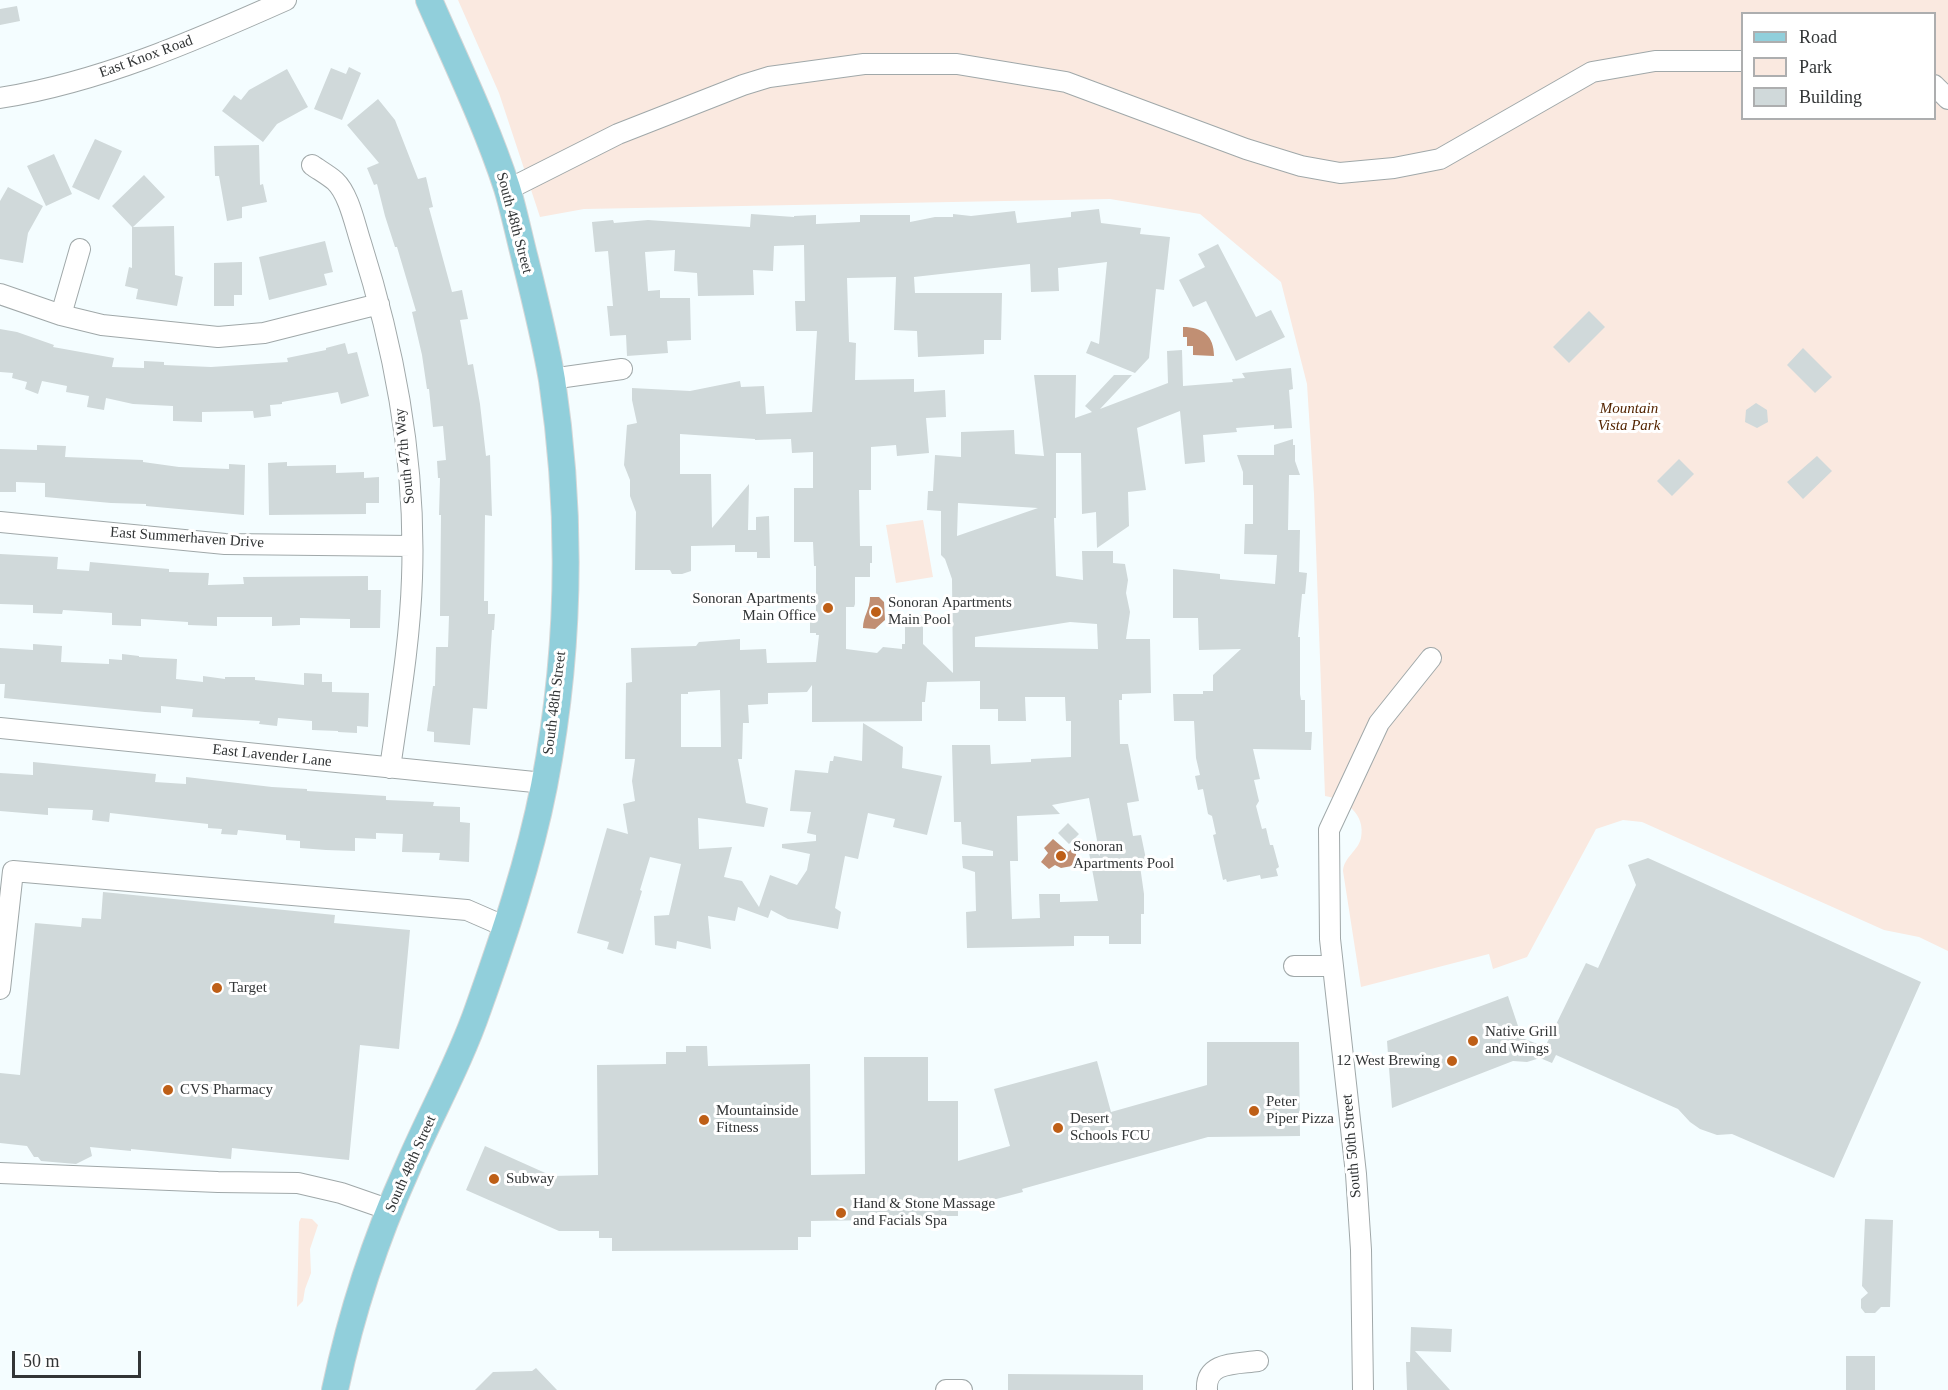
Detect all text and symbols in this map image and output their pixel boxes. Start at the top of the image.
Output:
legend [1741,12,1936,120]
text: Road [1799,27,1837,47]
street label: East Knox Road [97,32,195,82]
text: Park [1799,57,1832,77]
text: Building [1799,87,1862,107]
street label: South 48th Street [492,170,536,276]
park label: Mountain Vista Park [1598,400,1660,435]
street label: South 47th Way [391,407,419,505]
street label: East Summerhaven Drive [109,524,265,552]
place label: Sonoran Apartments Main Office [692,590,816,625]
place label: Sonoran Apartments Main Pool [888,594,1012,629]
marker: Sonoran Apartments Main Office [821,601,835,615]
marker: Sonoran Apartments Main Pool [869,605,883,619]
street label: South 48th Street [540,650,570,756]
street label: East Lavender Lane [211,741,333,771]
place label: Sonoran Apartments Pool [1073,838,1174,873]
marker: Sonoran Apartments Pool [1054,849,1068,863]
place label: Target [229,979,267,997]
marker: Target [210,981,224,995]
place label: Native Grill and Wings [1485,1023,1557,1058]
marker: Native Grill and Wings [1466,1034,1480,1048]
place label: 12 West Brewing [1336,1052,1440,1070]
marker: 12 West Brewing [1445,1054,1459,1068]
place label: CVS Pharmacy [180,1081,273,1099]
marker: CVS Pharmacy [161,1083,175,1097]
place label: Peter Piper Pizza [1266,1093,1334,1128]
street label: South 50th Street [1338,1093,1366,1199]
place label: Mountainside Fitness [716,1102,798,1137]
marker: Peter Piper Pizza [1247,1104,1261,1118]
place label: Desert Schools FCU [1070,1110,1150,1145]
street label: South 48th Street [382,1113,440,1215]
marker: Mountainside Fitness [697,1113,711,1127]
marker: Desert Schools FCU [1051,1121,1065,1135]
place label: Subway [506,1170,554,1188]
marker: Subway [487,1172,501,1186]
place label: Hand & Stone Massage and Facials Spa [853,1195,995,1230]
marker: Hand & Stone Massage and Facials Spa [834,1206,848,1220]
scale bar [15,1339,144,1377]
text: 50 m [23,1351,60,1371]

